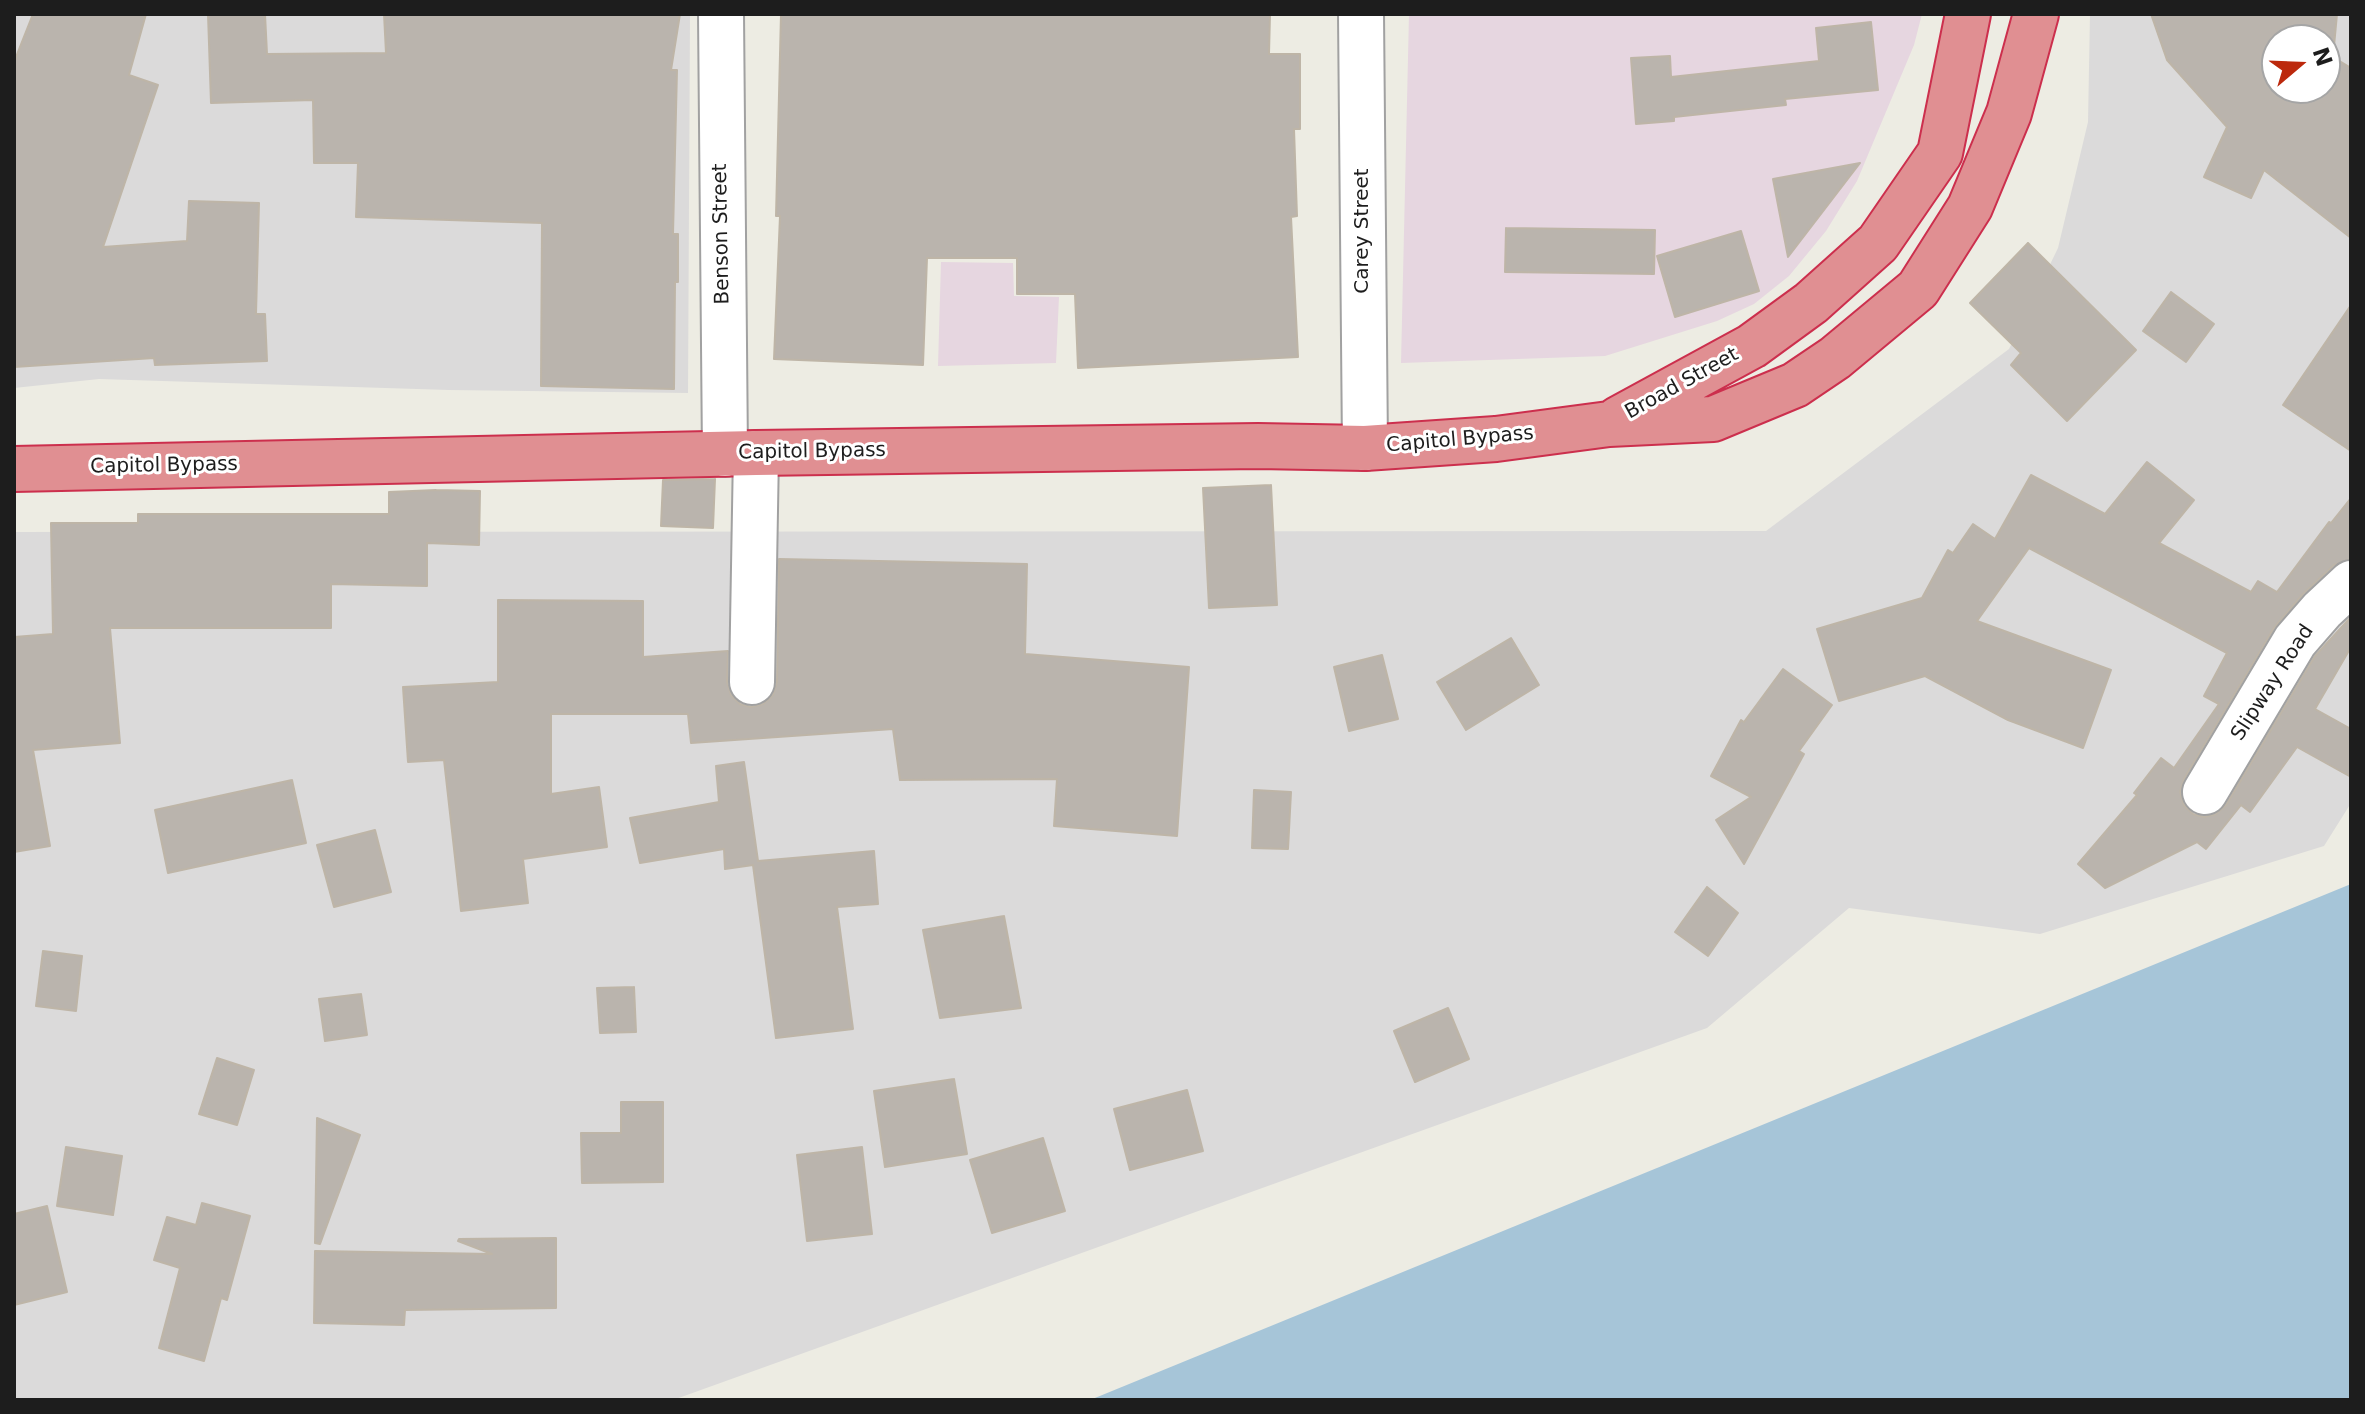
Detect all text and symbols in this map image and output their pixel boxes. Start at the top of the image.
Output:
north arrow [2261,24,2341,104]
text: N [2307,44,2337,69]
street label: Benson Street [709,163,735,305]
street label: Carey Street [1351,168,1375,294]
street label: Broad Street [1621,343,1743,425]
street label: Capitol Bypass [1385,422,1535,458]
street label: Capitol Bypass [738,439,886,465]
street label: Capitol Bypass [90,453,238,479]
street label: Slipway Road [2227,620,2319,746]

